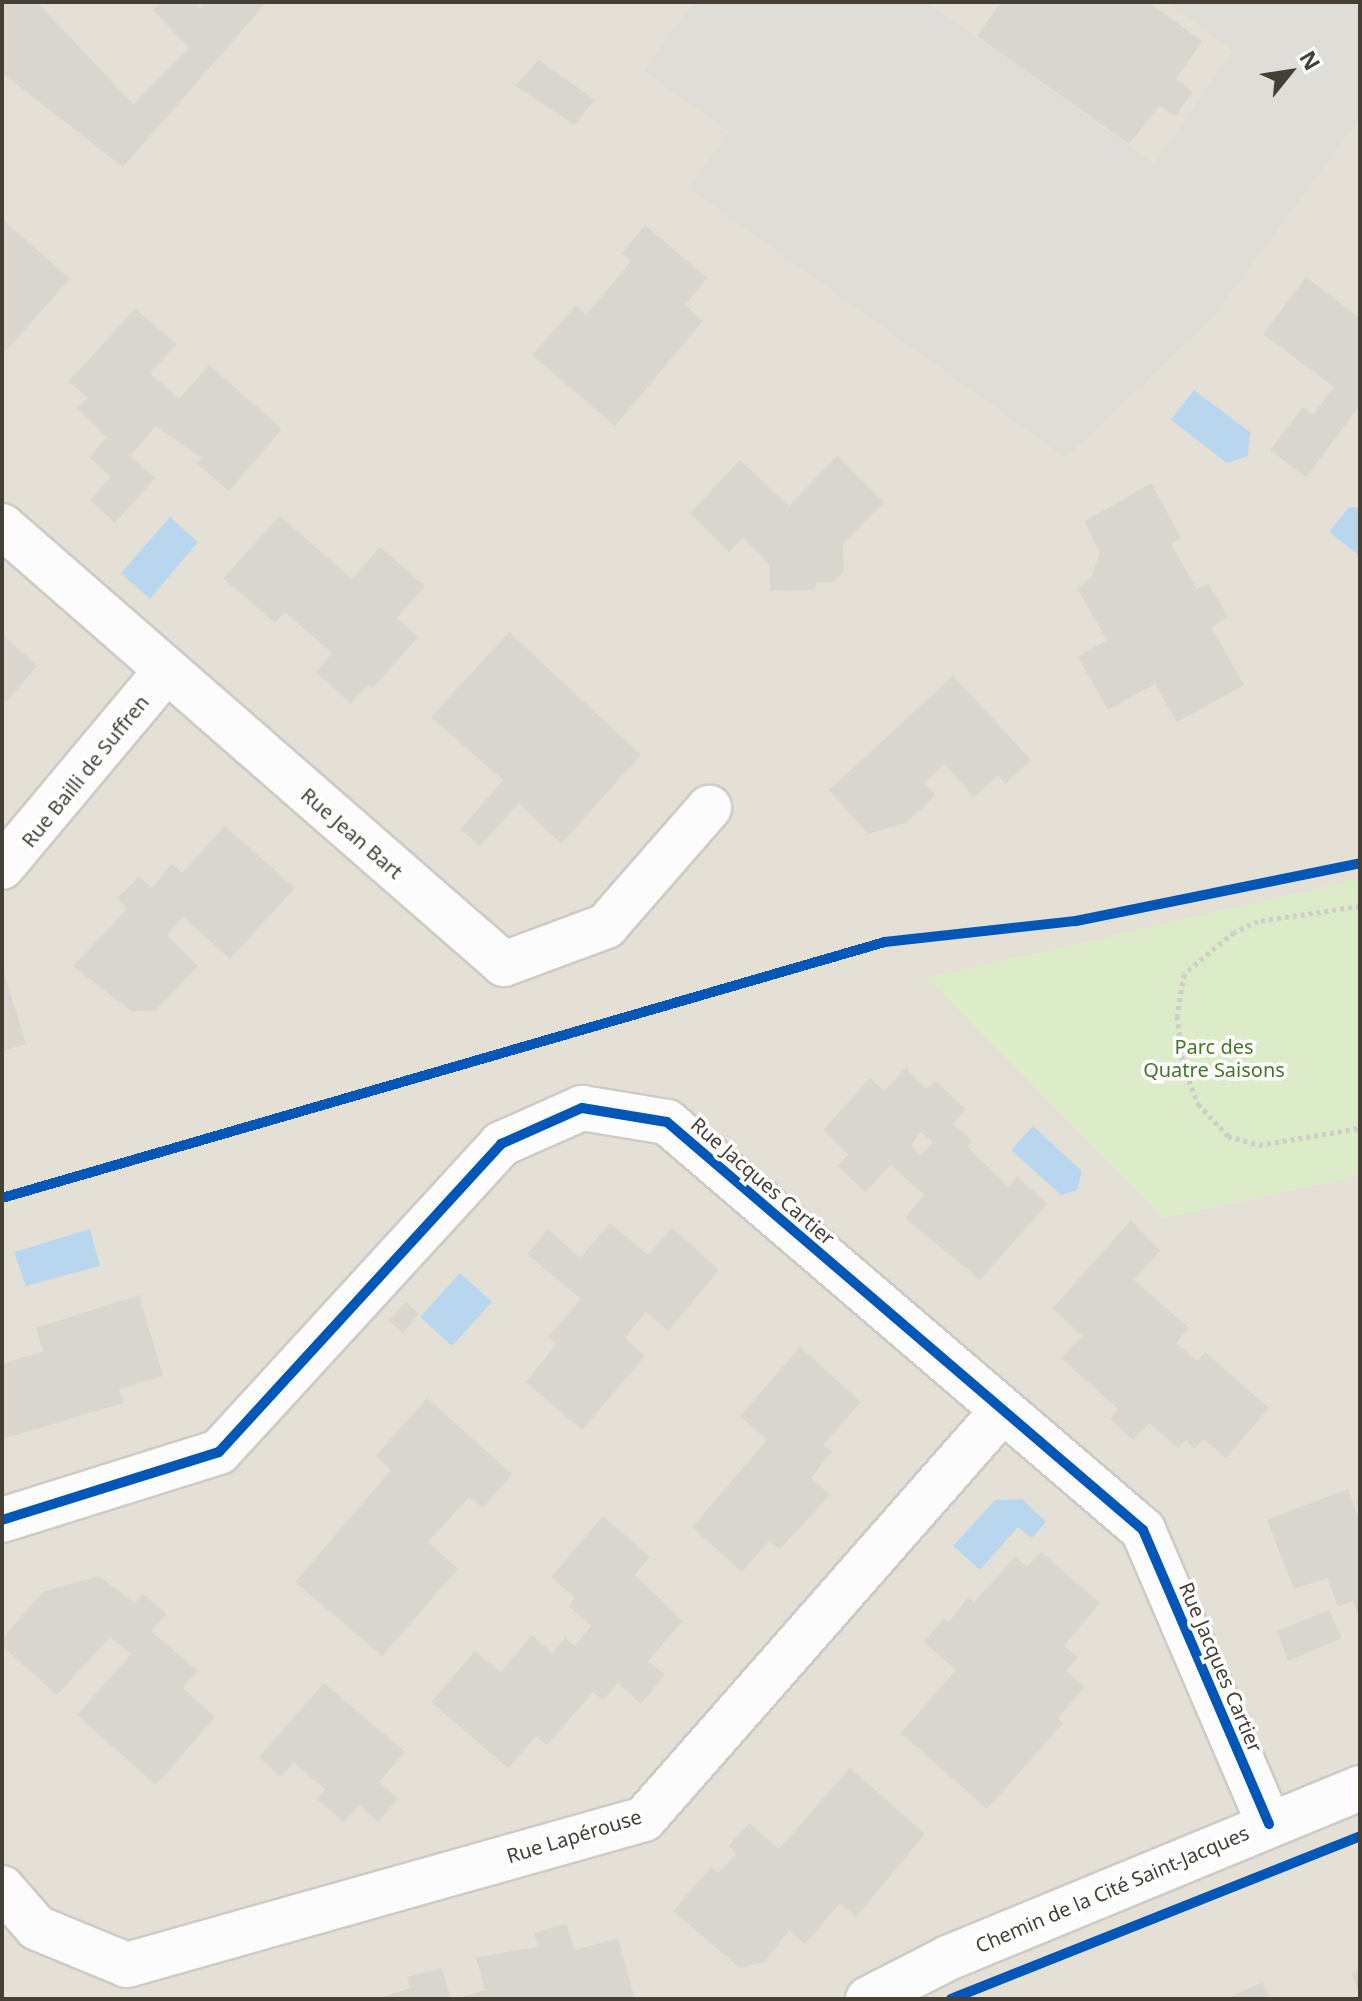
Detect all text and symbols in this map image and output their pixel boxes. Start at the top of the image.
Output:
north arrow [1250,32,1330,112]
text: N [1293,45,1328,75]
street label: Rue Bailli de Suffren [16,690,154,852]
street label: Rue Jean Bart [296,782,408,884]
park label: Parc des Quatre Saisons [1143,1035,1285,1082]
street label: Rue Jacques Cartier [686,1112,840,1250]
street label: Rue Jacques Cartier [1174,1578,1268,1756]
street label: Rue Lapérouse [504,1804,644,1868]
street label: Chemin de la Cité Saint-Jacques [972,1820,1252,1958]

